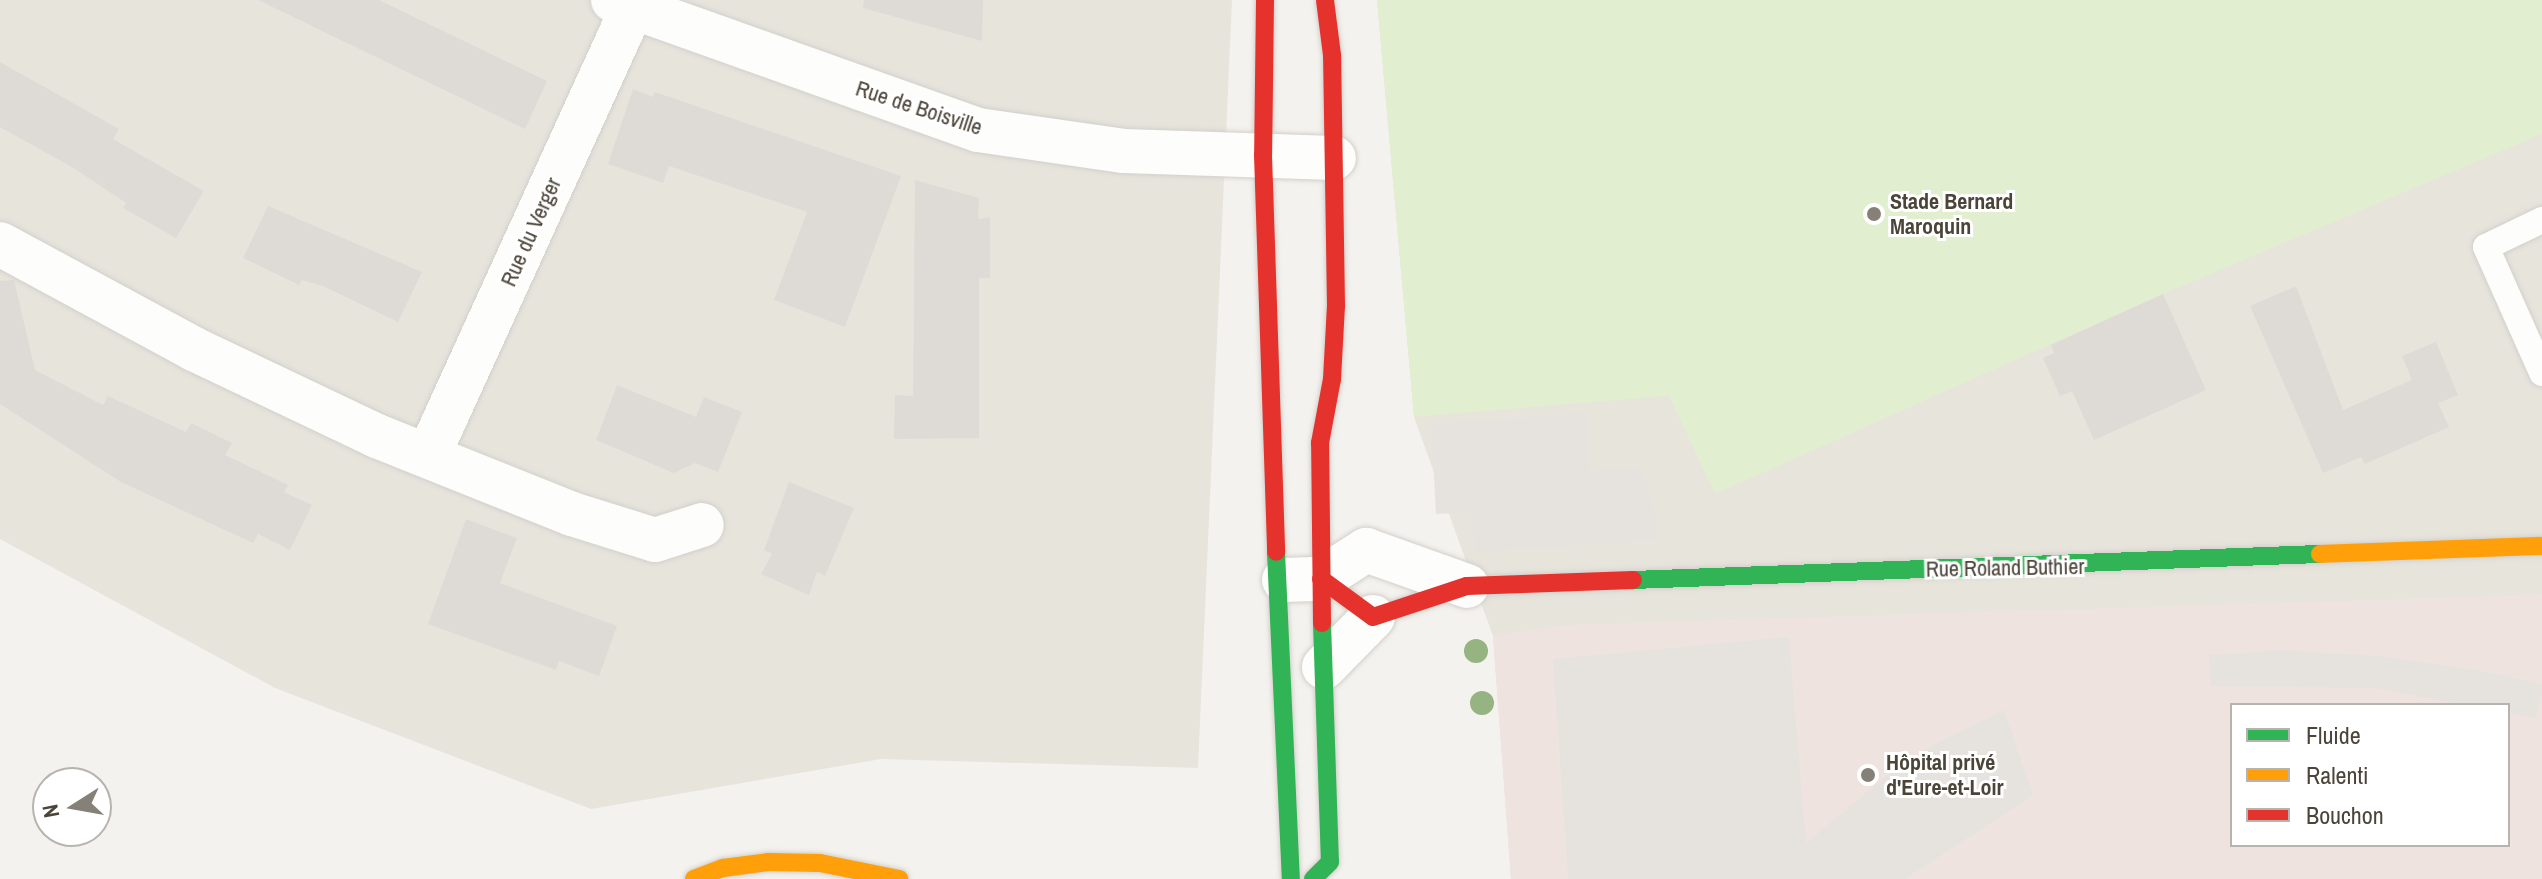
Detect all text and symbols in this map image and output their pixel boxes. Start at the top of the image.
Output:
street label: Rue de Boisville [852,75,986,141]
street label: Rue du Verger [495,173,567,291]
place label: Stade Bernard Maroquin [1890,188,2013,240]
marker: Stade Bernard Maroquin [1865,205,1883,223]
street label: Rue Roland Buthier [1926,553,2084,583]
legend [2230,703,2510,847]
text: Fluide [2306,719,2361,751]
place label: Hôpital privé d'Eure-et-Loir [1886,749,2004,800]
text: Ralenti [2306,759,2368,791]
marker: Hôpital privé d'Eure-et-Loir [1857,764,1879,786]
north arrow [32,767,112,847]
text: Bouchon [2306,799,2384,831]
text: N [34,802,66,820]

